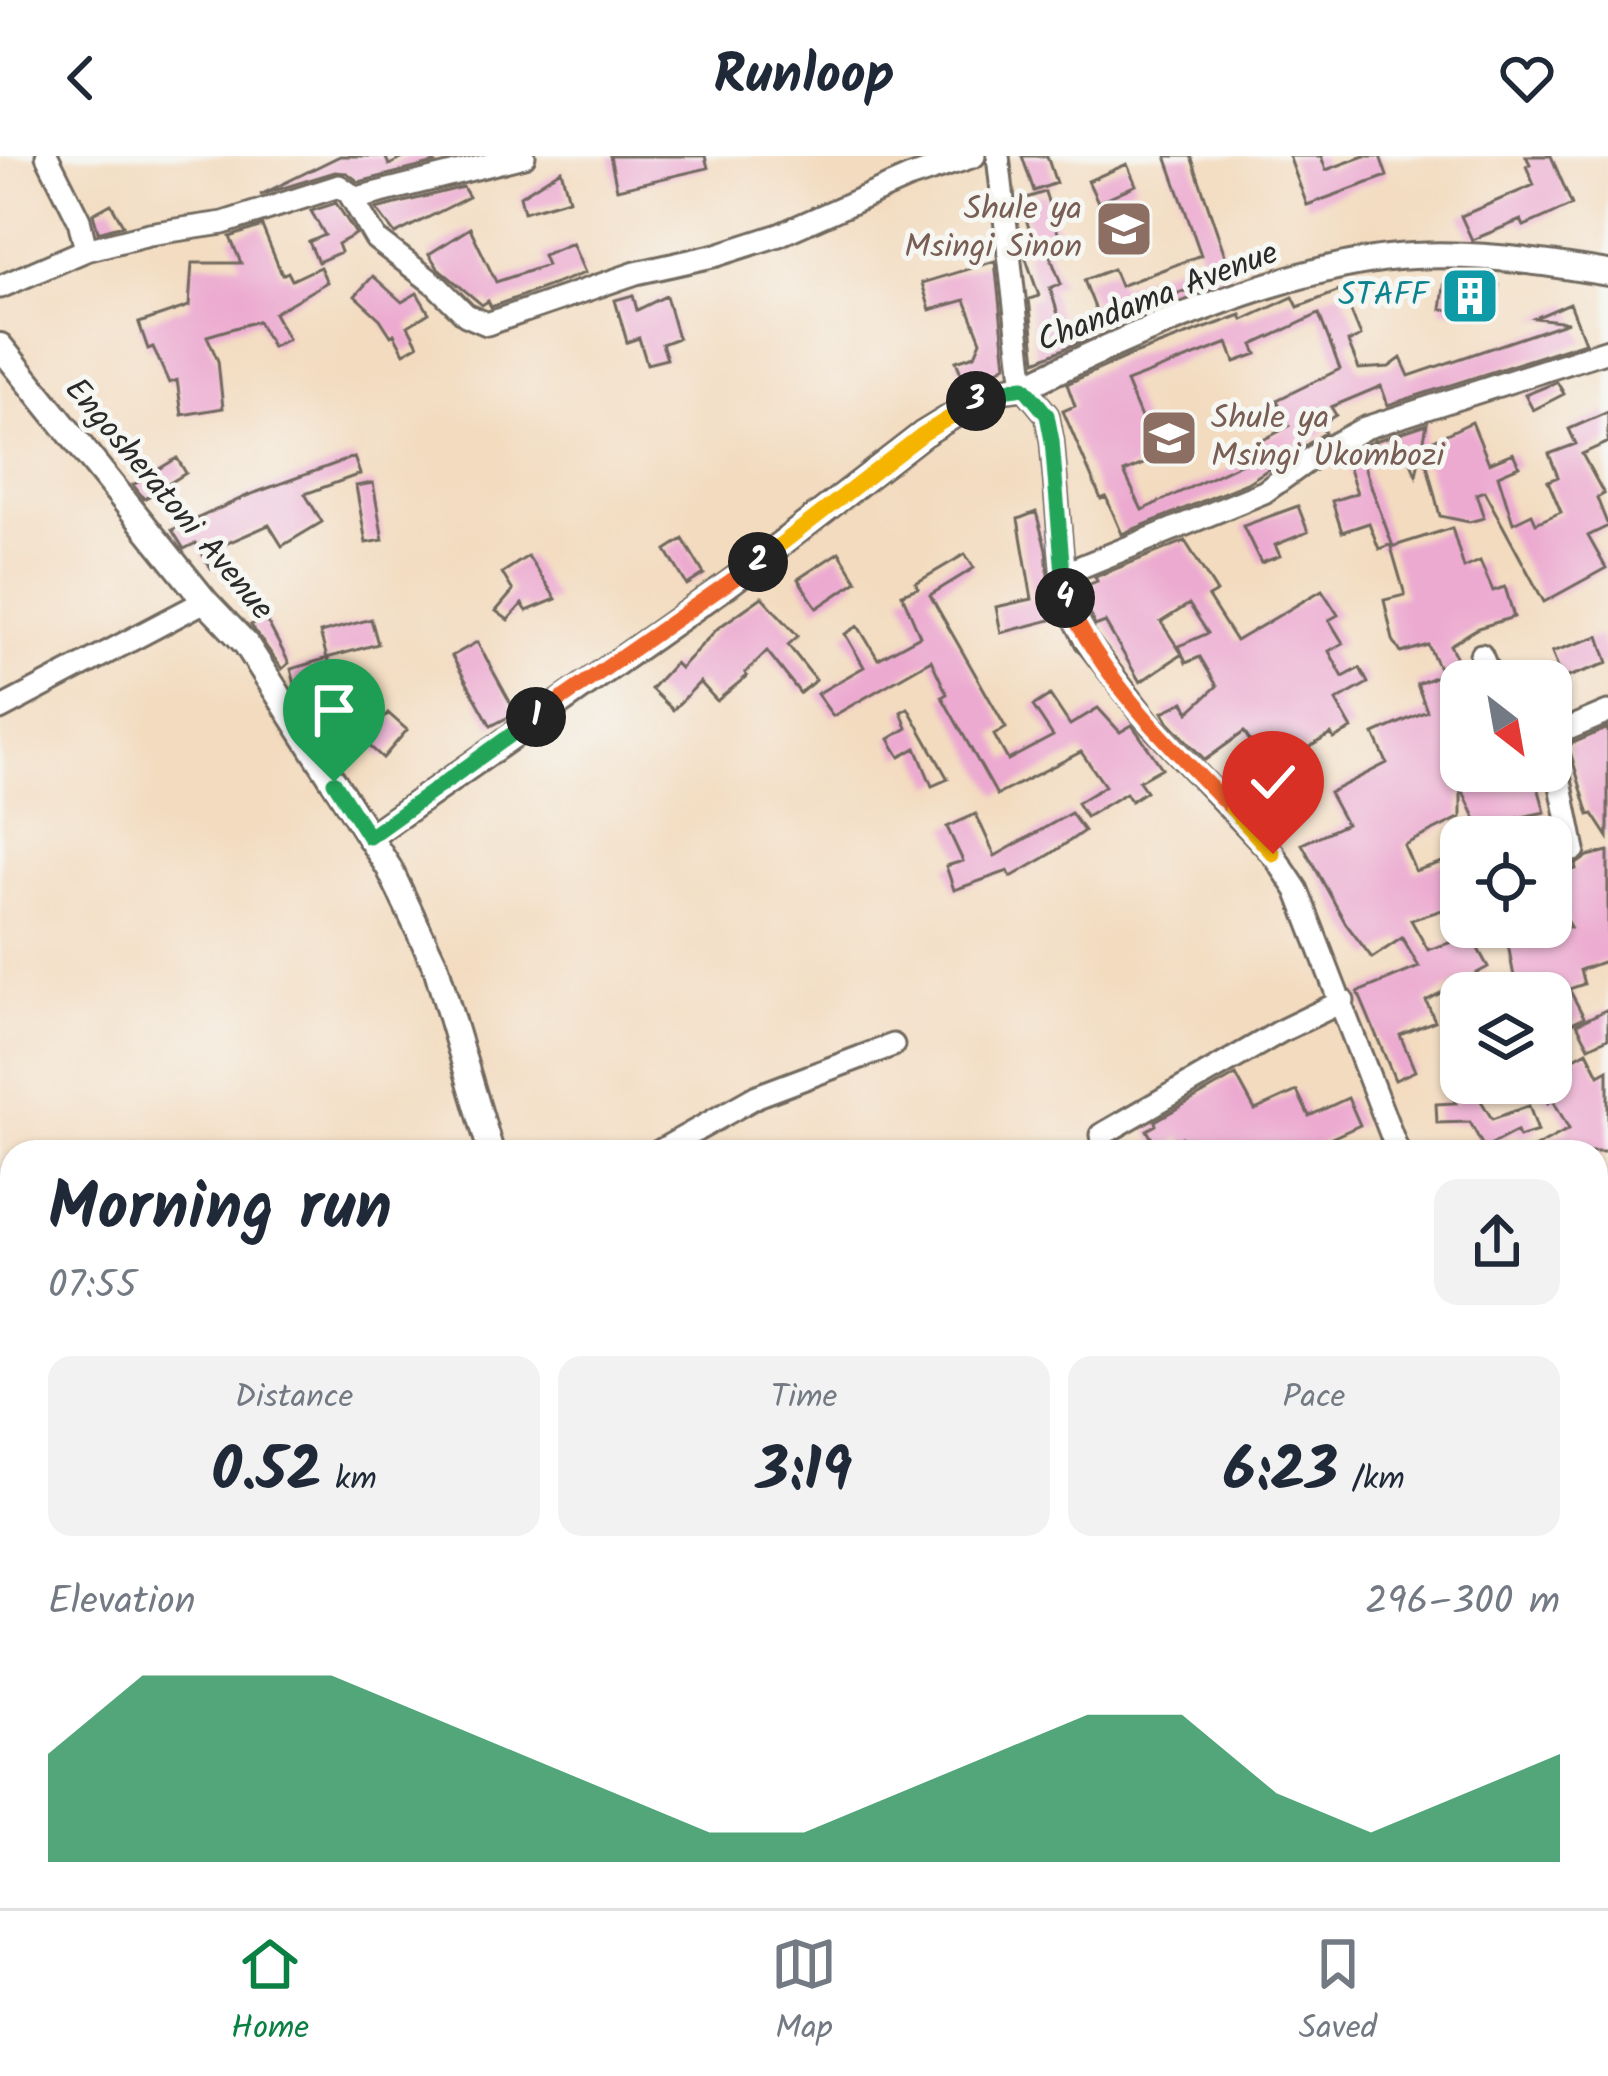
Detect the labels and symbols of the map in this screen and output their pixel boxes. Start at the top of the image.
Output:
place label: Shule ya Msingi Sinon [904,184,1082,275]
school or university icon: Shule ya Msingi Sinon [1093,198,1155,260]
street label: Chandama Avenue [1030,228,1286,368]
building icon: STAFF [1439,265,1501,327]
place label: STAFF [1338,270,1431,323]
street label: Engosheratoni Avenue [50,367,286,634]
pin: 3 [946,371,1006,431]
place label: Shule ya Msingi Ukombozi [1211,393,1446,484]
school or university icon: Shule ya Msingi Ukombozi [1138,407,1200,469]
pin: 2 [728,532,788,592]
pin: 4 [1035,568,1095,628]
pin [283,659,385,782]
north arrow [1440,660,1572,792]
pin: 1 [506,687,566,747]
pin [1222,731,1324,854]

